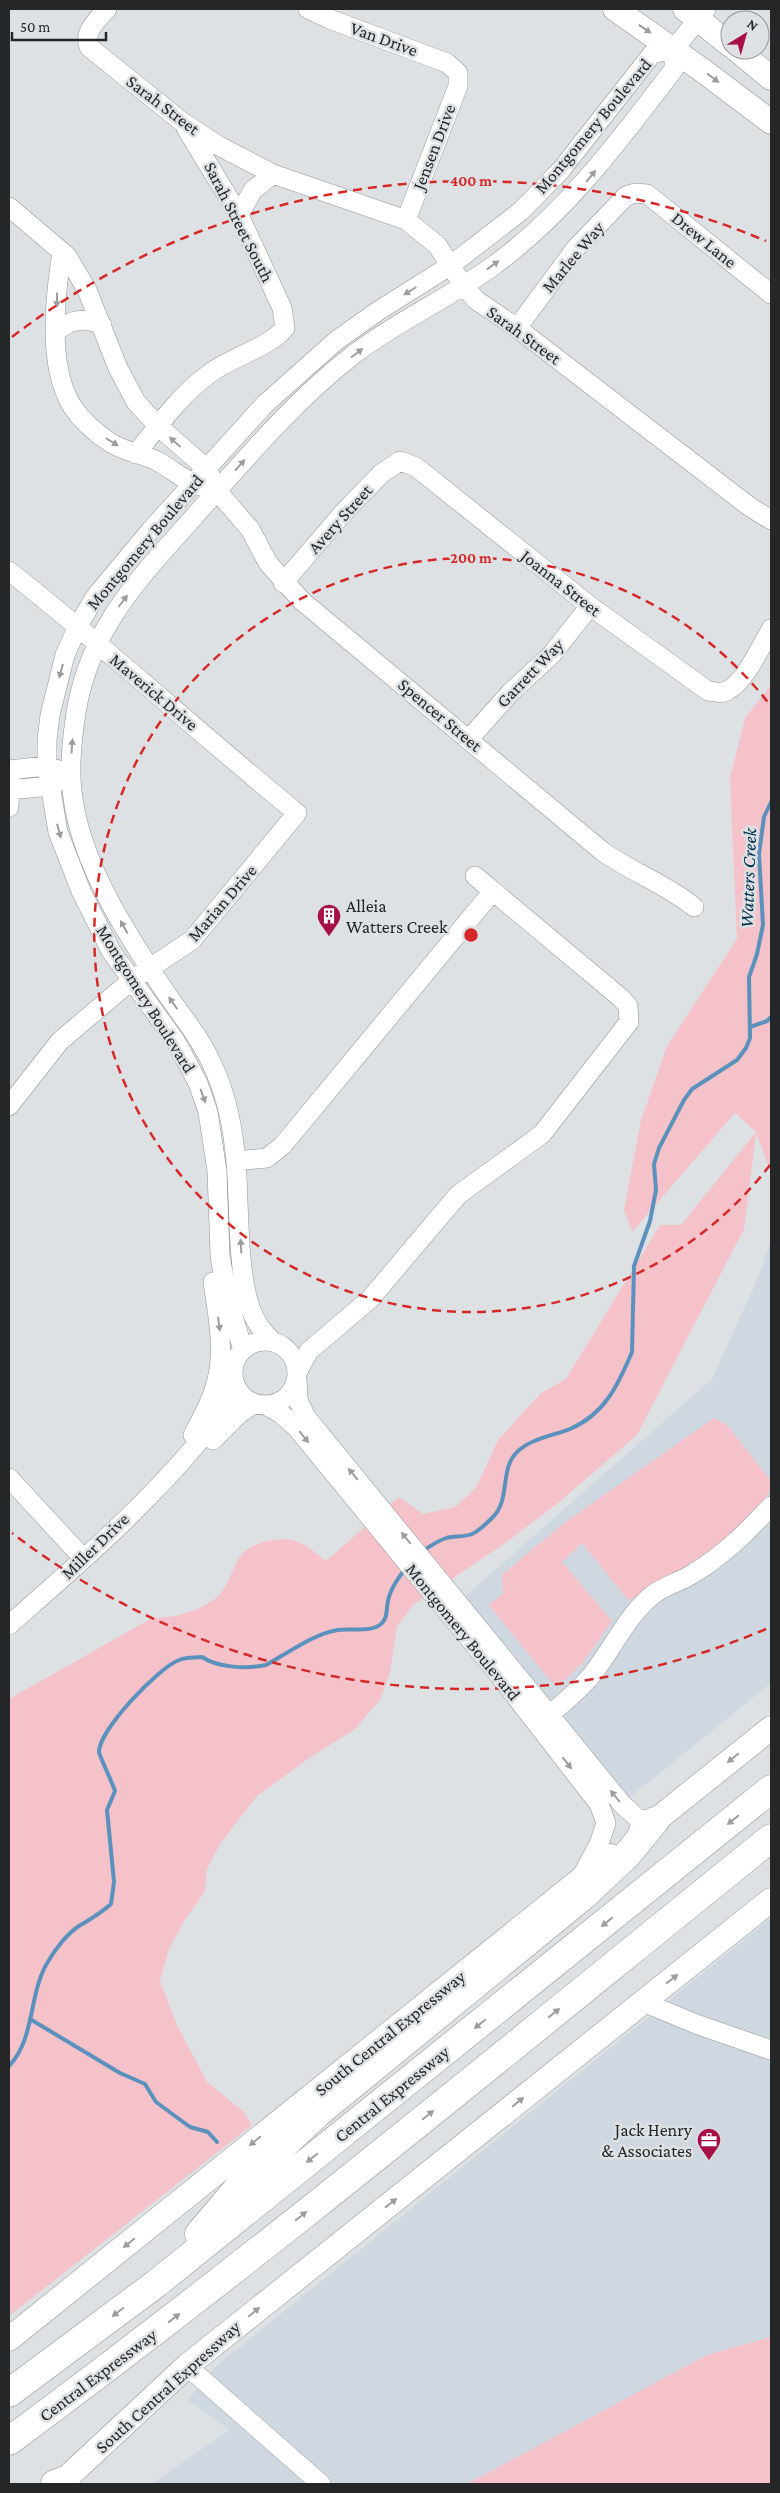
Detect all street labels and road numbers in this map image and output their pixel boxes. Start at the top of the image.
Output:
street label: Van Drive [348,18,420,60]
street label: Montgomery Boulevard [531,54,656,198]
street label: Sarah Street [123,71,204,140]
street label: Jensen Drive [408,101,460,194]
street label: Sarah Street South [200,159,278,286]
street label: Drew Lane [668,208,740,272]
street label: Marlee Way [538,217,609,296]
street label: Sarah Street [483,302,566,369]
street label: Montgomery Boulevard [83,470,208,614]
street label: Avery Street [304,480,377,558]
street label: Joanna Street [516,544,606,621]
street label: Garrett Way [492,634,568,711]
street label: Maverick Drive [106,649,202,735]
street label: Spencer Street [394,674,487,756]
street label: Marian Drive [183,861,261,945]
street label: Montgomery Boulevard [92,921,200,1077]
street label: Miller Drive [57,1509,133,1583]
street label: Montgomery Boulevard [402,1560,525,1705]
street label: South Central Expressway [310,1966,470,2100]
street label: Central Expressway [330,2041,454,2147]
street label: South Central Expressway [92,2316,245,2457]
street label: Central Expressway [35,2324,161,2426]

